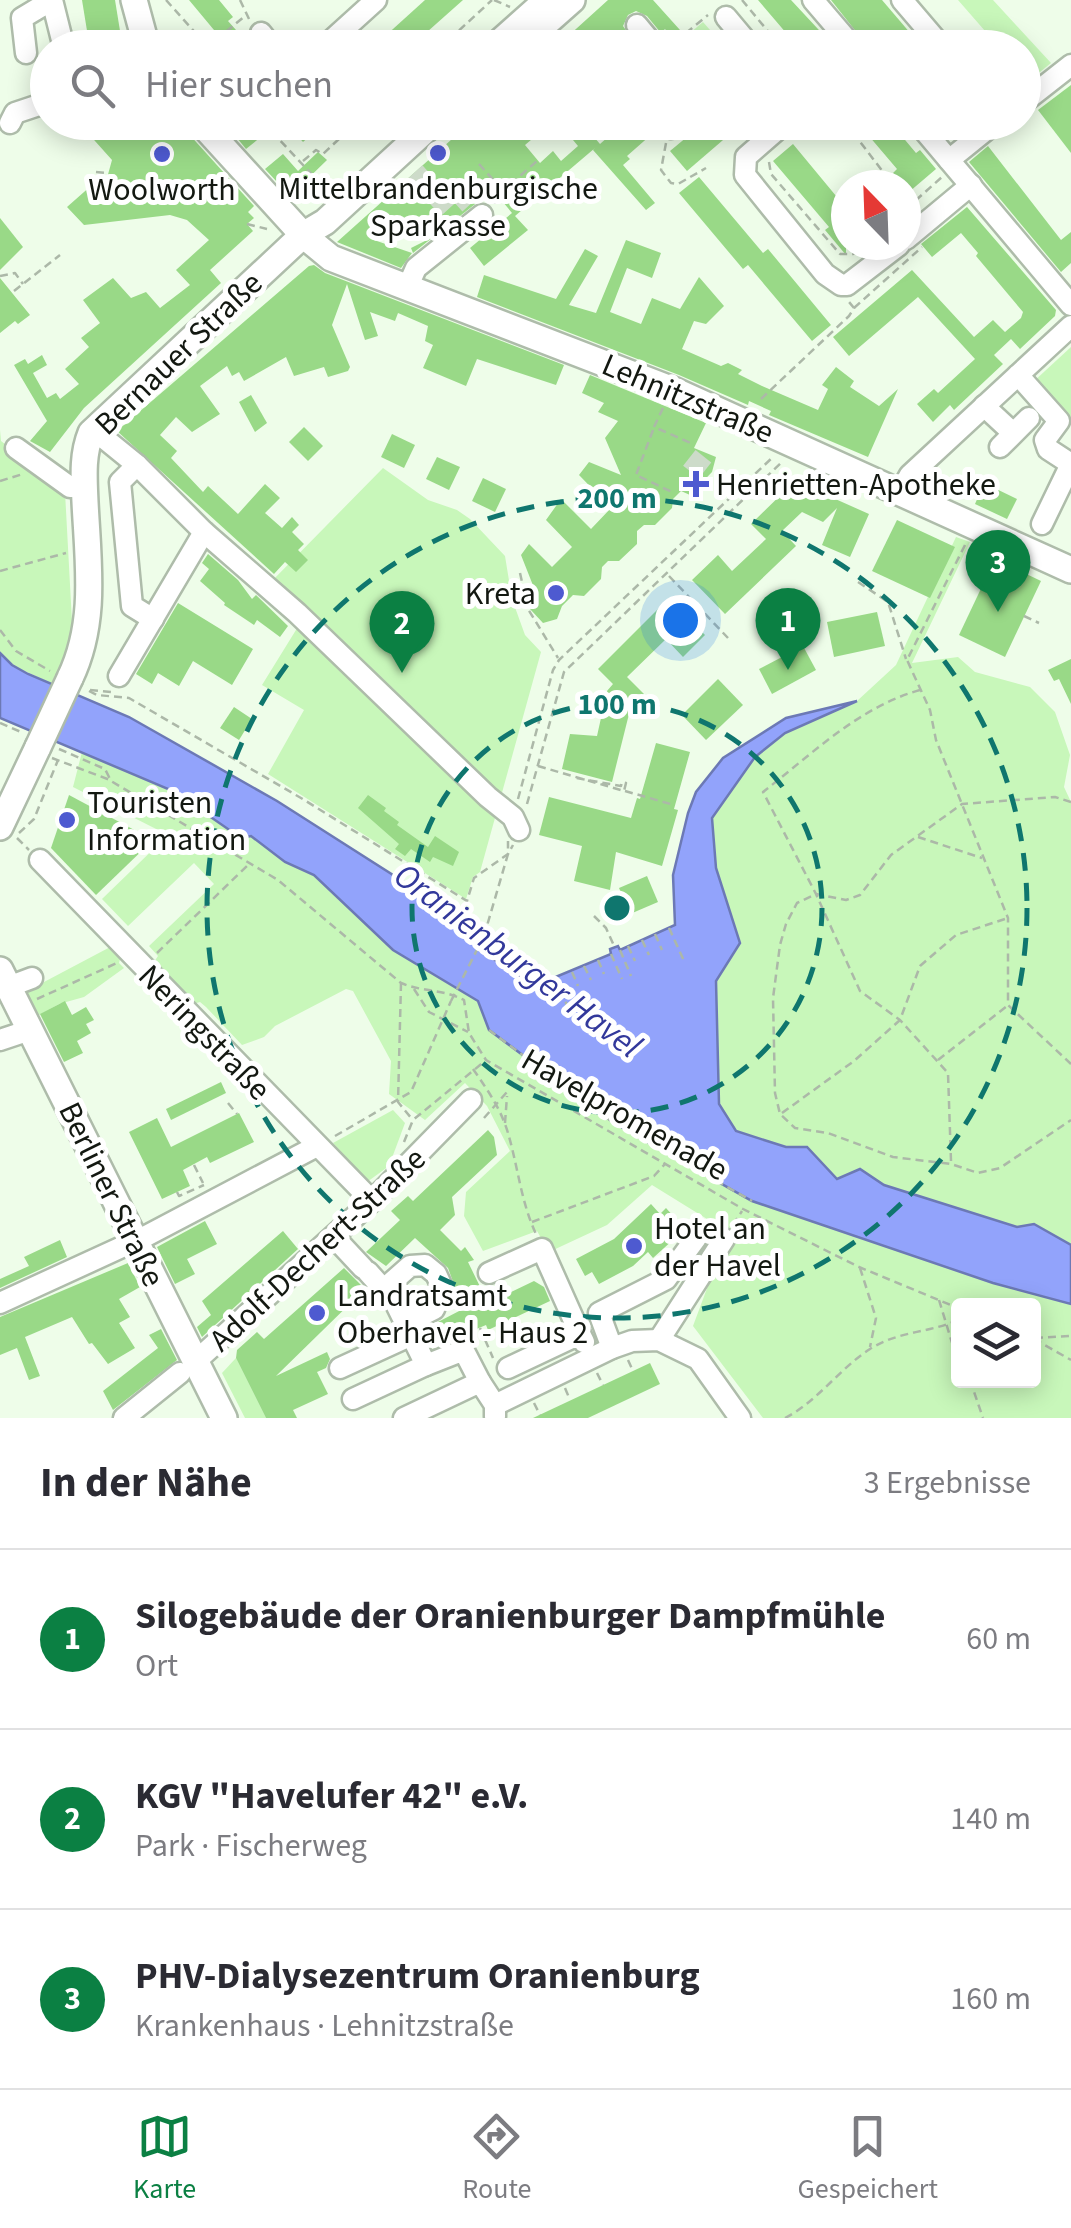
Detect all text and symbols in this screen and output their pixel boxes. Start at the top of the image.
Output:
search box [30,30,1041,140]
icon: search [65,58,120,113]
text: Hier suchen [145,58,333,112]
marker: Mittelbrandenburgische Sparkasse [427,142,449,164]
marker: Woolworth [151,143,173,165]
place label: Mittelbrandenburgische Sparkasse [278,166,598,249]
place label: Woolworth [88,167,236,213]
north arrow [831,170,921,260]
street label: Bernauer Straße [84,261,273,446]
street label: Lehnitzstraße [595,342,781,456]
place label: Henrietten-Apotheke [716,462,996,508]
marker: Henrietten-Apotheke [685,473,707,495]
text: 200 m [577,477,657,520]
pin: 3 [966,530,1030,612]
place label: Kreta [465,571,536,617]
marker: Kreta [545,582,567,604]
pin: 1 [756,588,820,670]
pin: 2 [370,590,434,673]
your location [655,595,706,646]
text: 100 m [577,683,657,726]
place label: Touristen Information [87,780,246,863]
marker: Touristen Information [56,809,78,831]
water label: Oranienburger Havel [383,851,652,1071]
centre of rings [599,890,635,926]
street label: Neringstraße [127,954,281,1111]
street label: Havelpromenade [513,1037,736,1193]
street label: Berliner Straße [46,1094,176,1295]
street label: Adolf-Dechert-Straße [199,1137,436,1362]
place label: Hotel an der Havel [654,1206,781,1289]
marker: Hotel an der Havel [623,1235,645,1257]
place label: Landratsamt Oberhavel - Haus 2 [337,1273,588,1356]
map controls [951,1298,1041,1388]
button: layers [951,1298,1041,1388]
marker: Landratsamt Oberhavel - Haus 2 [306,1302,328,1324]
text: In der Nähe [40,1453,252,1513]
text: 3 Ergebnisse [864,1460,1031,1506]
text: Silogebäude der Oranienburger Dampfmühle [135,1589,886,1643]
text: 1 [64,1616,81,1662]
text: 60 m [966,1616,1031,1662]
text: Ort [135,1643,178,1689]
text: KGV "Havelufer 42" e.V. [135,1769,528,1823]
text: 2 [64,1796,81,1842]
text: 140 m [950,1796,1031,1842]
text: Park · Fischerweg [135,1823,367,1869]
text: PHV-Dialysezentrum Oranienburg [135,1949,700,2003]
text: 3 [64,1976,81,2022]
text: 160 m [950,1976,1031,2022]
text: Krankenhaus · Lehnitzstraße [135,2003,514,2049]
tab: Karte [133,2109,196,2209]
tab: Route [462,2109,531,2209]
tab: Gespeichert [798,2109,938,2209]

